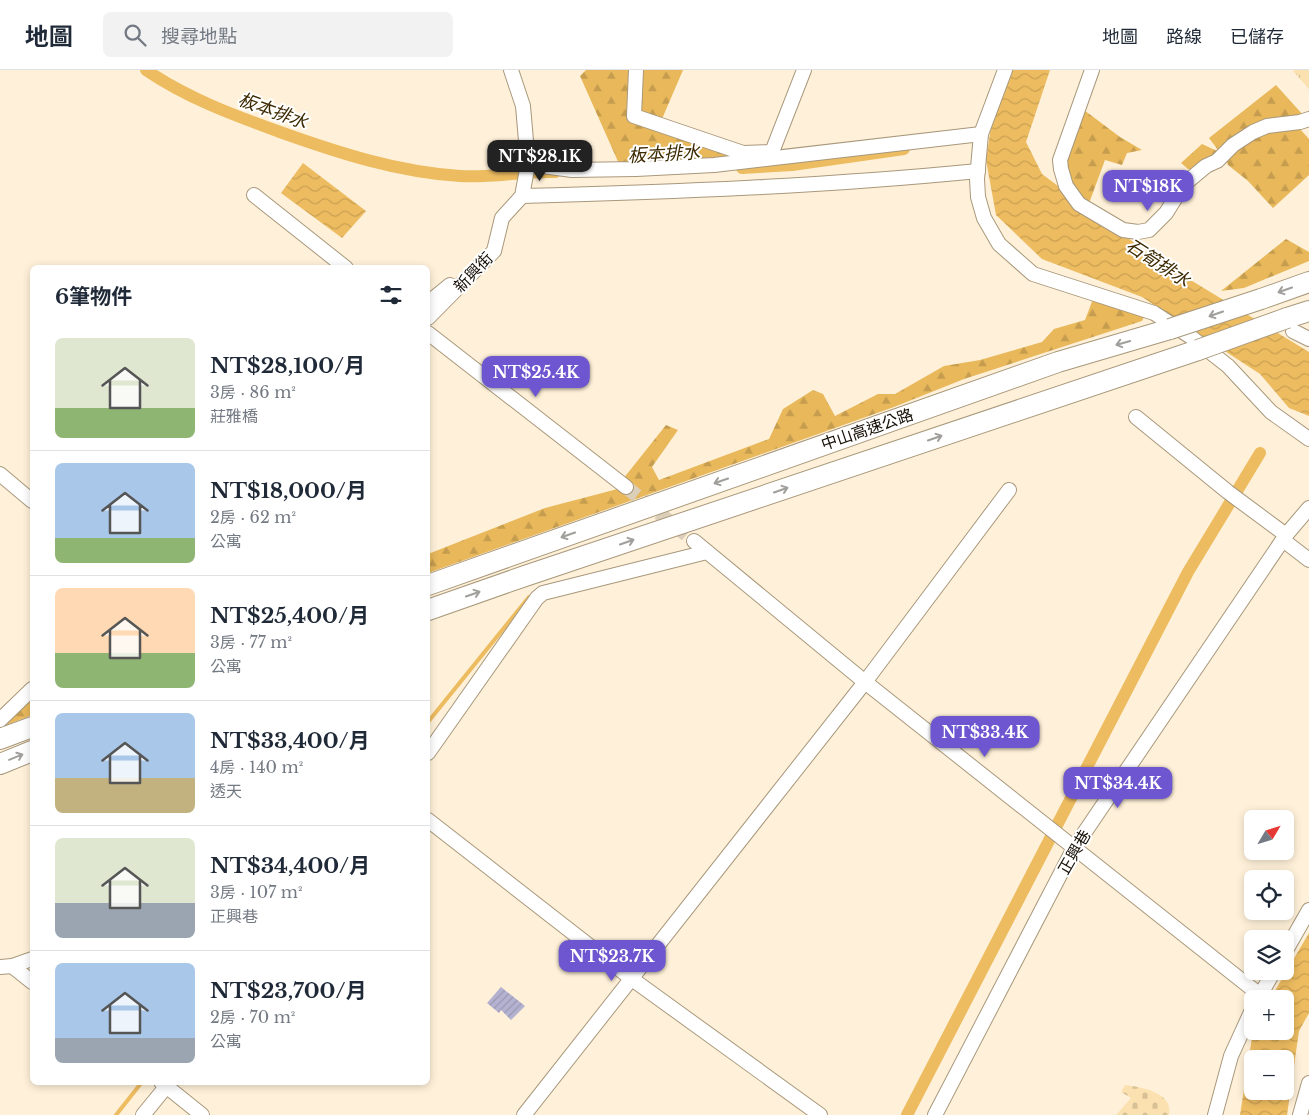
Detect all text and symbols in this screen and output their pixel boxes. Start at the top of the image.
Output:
search box [103,12,453,57]
icon: search [121,21,149,49]
text: 地圖 [25,22,73,51]
text: 搜尋地點 [161,25,237,48]
text: 地圖 [1102,26,1138,48]
text: 路線 [1166,26,1202,48]
text: 已儲存 [1230,26,1284,48]
water label: 板本排水 [235,88,312,134]
pin: NT$28.1K [488,140,592,182]
water label: 板本排水 [627,141,702,167]
text: NT$28.1K [498,146,582,166]
pin: NT$18K [1107,170,1189,212]
text: NT$18K [1114,176,1182,196]
water label: 石筍排水 [1122,234,1195,292]
street label: 新興街 [449,248,497,296]
icon: filters [377,281,405,309]
text: 6筆物件 [55,284,132,310]
one-way arrow [1277,286,1293,296]
one-way arrow [1208,310,1224,319]
one-way arrow [1116,338,1132,348]
text: NT$28,100/月 [210,353,365,379]
pin: NT$25.4K [484,356,588,398]
icon: home [95,358,155,418]
text: NT$25.4K [493,362,579,382]
text: 3房 · 86 m² [210,382,296,402]
street label: 中山高速公路 [818,404,916,454]
text: 莊雅橋 [210,406,258,426]
one-way arrow [927,433,943,443]
one-way arrow [714,477,730,486]
text: NT$18,000/月 [210,478,367,504]
icon: home [95,483,155,543]
one-way arrow [773,485,789,494]
text: 2房 · 62 m² [210,507,296,527]
text: 公寓 [210,531,242,551]
one-way arrow [561,531,576,540]
one-way arrow [619,536,635,546]
one-way arrow [465,589,481,598]
text: NT$25,400/月 [210,603,369,629]
icon: home [95,608,155,668]
text: 3房 · 77 m² [210,632,292,652]
text: 公寓 [210,656,242,676]
pin: NT$33.4K [933,716,1037,758]
text: NT$33.4K [942,722,1028,742]
text: NT$33,400/月 [210,728,370,754]
icon: home [95,733,155,793]
one-way arrow [8,752,23,761]
text: 4房 · 140 m² [210,757,303,777]
pin: NT$34.4K [1066,766,1170,809]
text: NT$34.4K [1074,773,1162,793]
text: 透天 [210,781,242,801]
north arrow [1244,810,1294,860]
map controls [1244,810,1294,1100]
street label: 正興巷 [1053,826,1095,878]
text: NT$34,400/月 [210,853,370,879]
icon: home [95,858,155,918]
button: locate [1244,870,1294,920]
text: 3房 · 107 m² [210,882,303,902]
text: 正興巷 [210,906,258,926]
button: layers [1244,930,1294,980]
pin: NT$23.7K [560,940,664,982]
text: NT$23.7K [570,946,654,966]
text: NT$23,700/月 [210,978,366,1004]
icon: home [95,983,155,1043]
button: + [1244,990,1294,1040]
text: 2房 · 70 m² [210,1007,295,1027]
text: 公寓 [210,1031,242,1051]
button: − [1244,1050,1294,1100]

